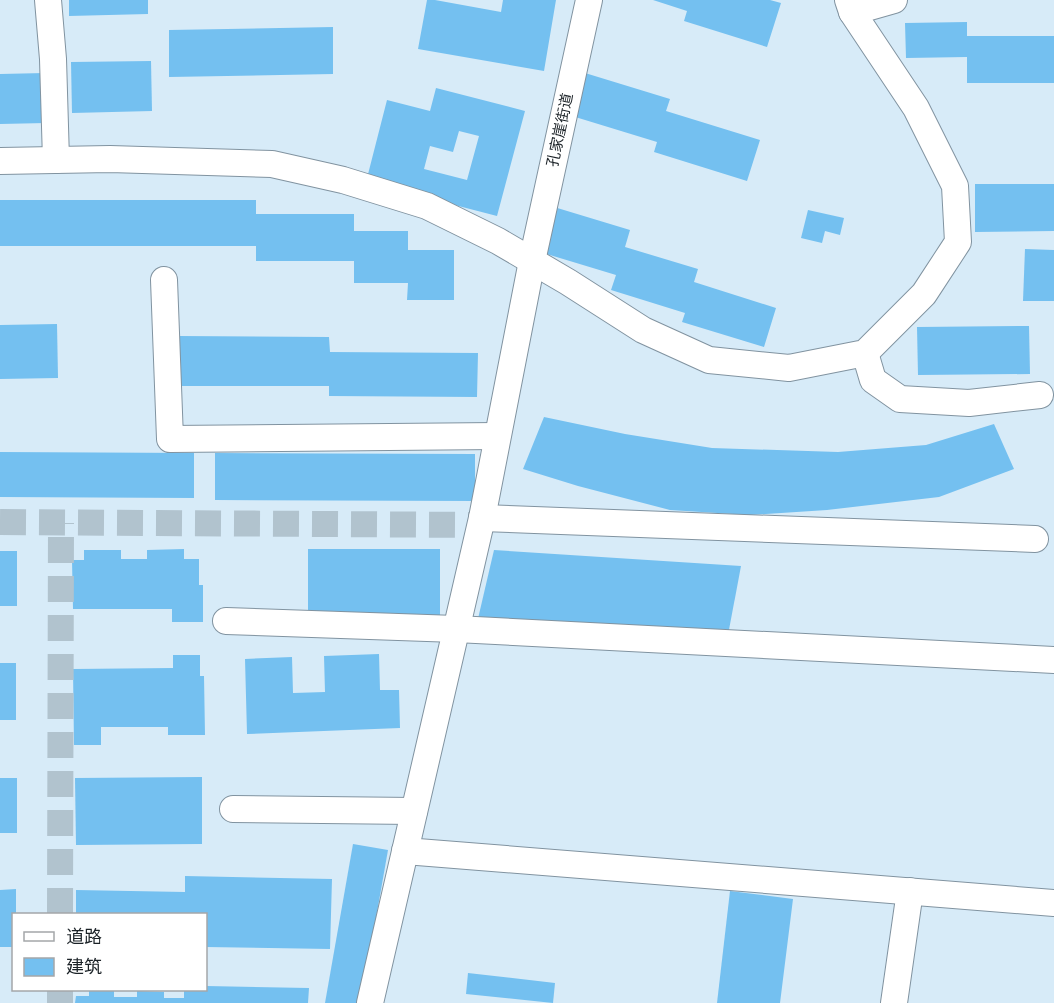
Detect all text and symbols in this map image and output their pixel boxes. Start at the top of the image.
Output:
street label: 孔家崖街道 [542,91,576,168]
legend [12,913,207,991]
text: 道路 [66,925,102,947]
text: 建筑 [66,955,102,977]

